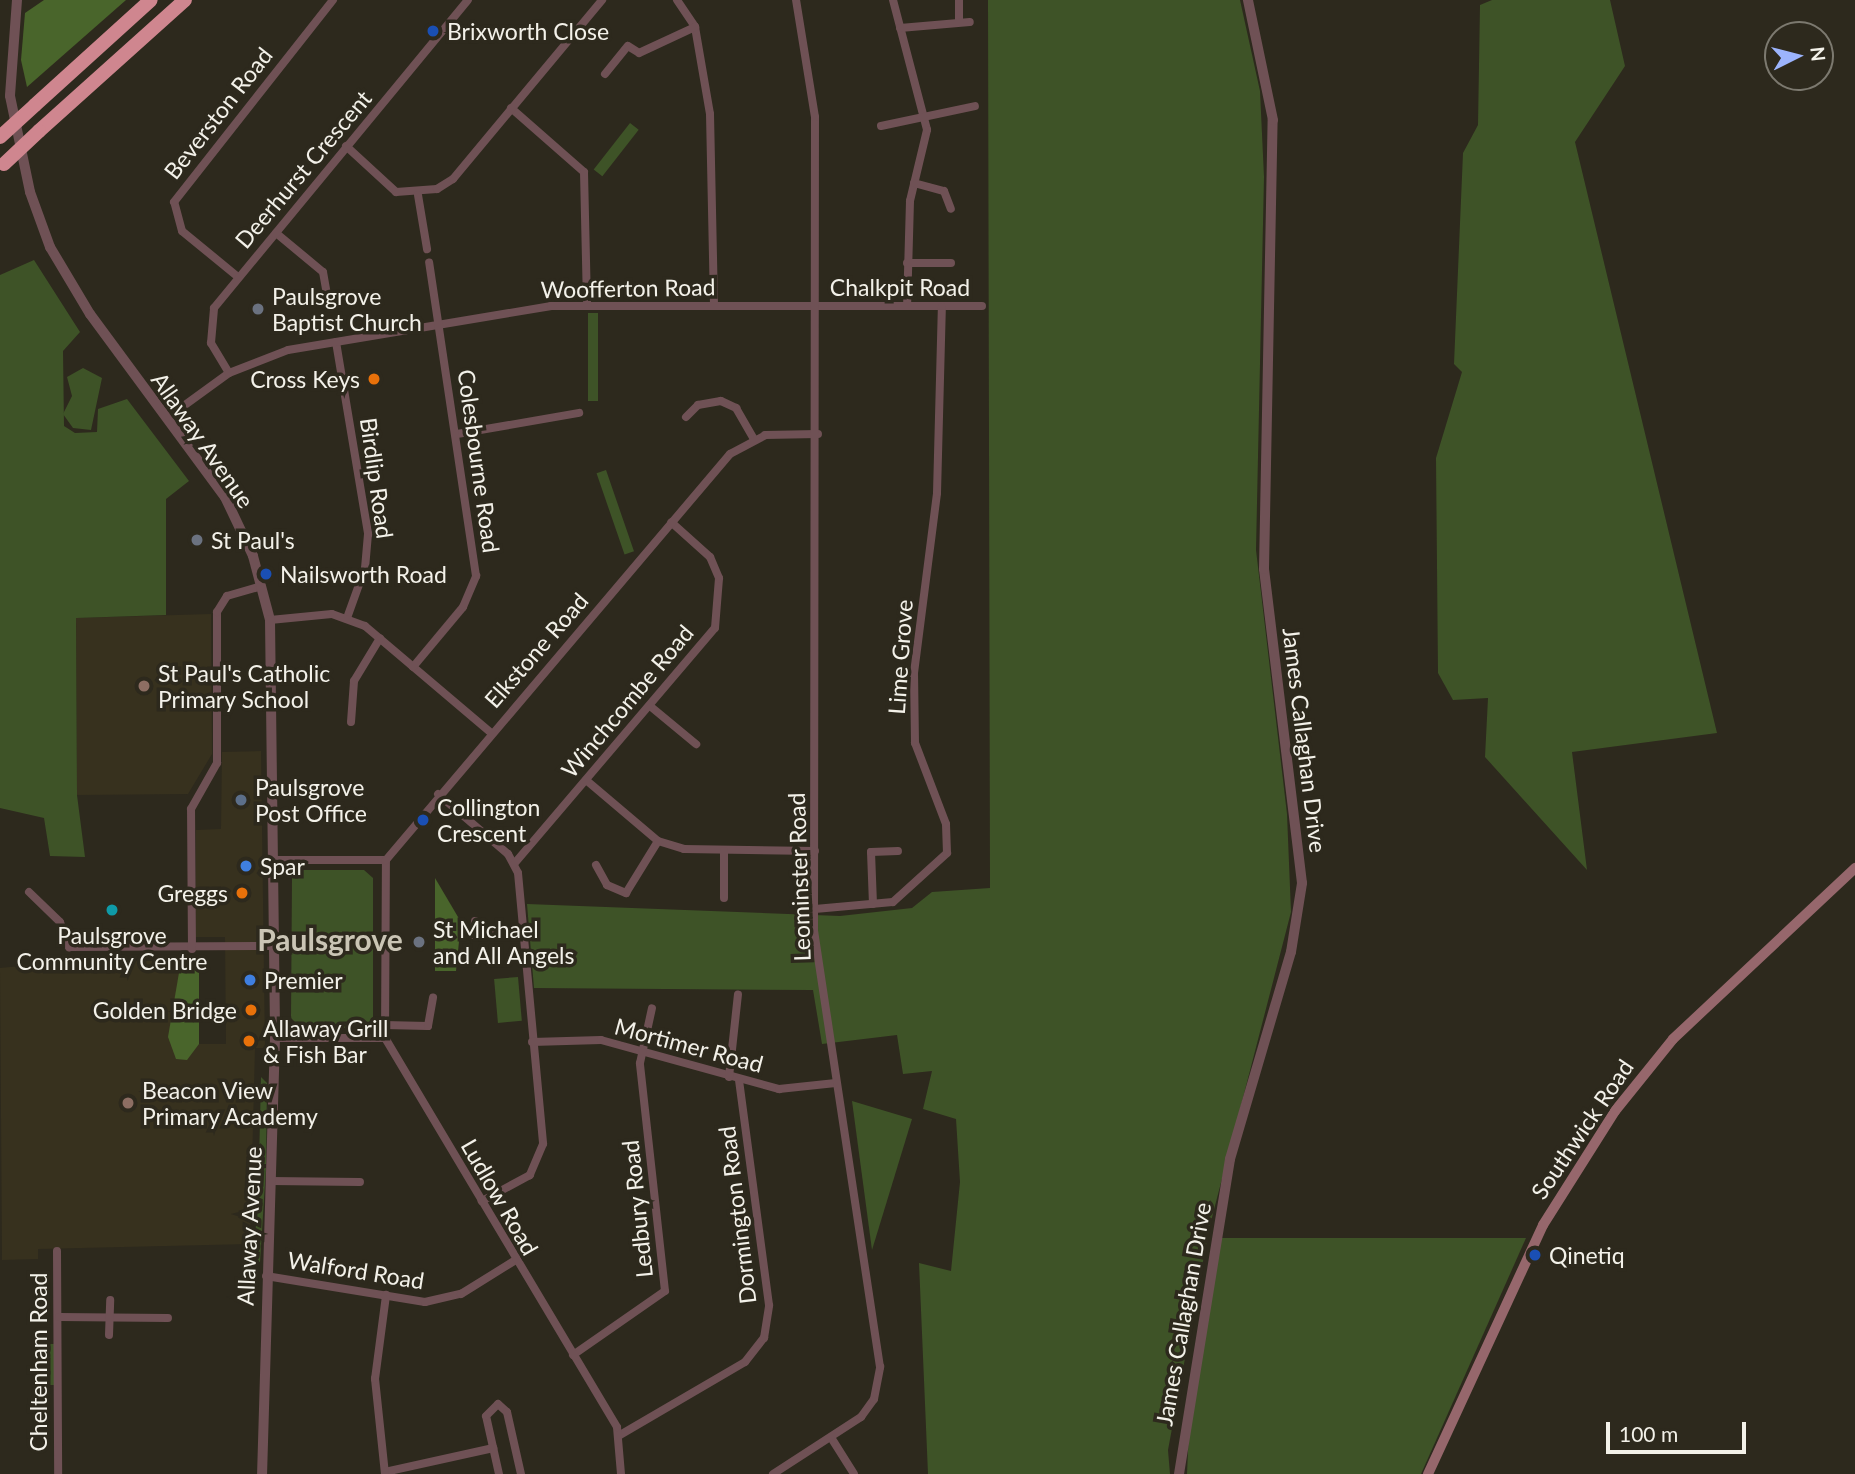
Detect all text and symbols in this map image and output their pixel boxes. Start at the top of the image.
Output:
place label: Brixworth Close [447,17,609,45]
north arrow [1764,21,1834,91]
marker: Brixworth Close [425,23,441,39]
street label: Beverston Road [158,42,278,184]
text: N [1806,45,1831,62]
street label: Deerhurst Crescent [229,85,377,253]
street label: Woofferton Road [540,273,716,303]
street label: Chalkpit Road [830,273,970,301]
place label: Paulsgrove Baptist Church [272,282,422,336]
marker: Paulsgrove Baptist Church [250,301,266,317]
place label: Cross Keys [250,365,360,393]
street label: Allaway Avenue [146,366,260,514]
street label: Colesbourne Road [452,368,506,554]
marker: Cross Keys [366,371,382,387]
street label: Birdlip Road [355,416,399,540]
place label: St Paul's [211,526,295,554]
marker: St Paul's [189,532,205,548]
place label: Nailsworth Road [280,560,447,588]
marker: Nailsworth Road [258,566,274,582]
street label: Elkstone Road [479,587,593,713]
street label: Lime Grove [882,599,918,715]
street label: Winchcombe Road [555,619,699,783]
street label: James Callaghan Drive [1278,626,1332,854]
place label: St Paul's Catholic Primary School [158,659,330,713]
marker: St Paul's Catholic Primary School [136,678,152,694]
place label: Paulsgrove Post Office [255,773,367,827]
marker: Paulsgrove Post Office [233,792,249,808]
street label: Leominster Road [782,792,816,962]
place label: Collington Crescent [437,793,540,847]
marker: Collington Crescent [415,812,431,828]
place label: Spar [260,852,305,880]
marker: Spar [238,858,254,874]
place label: Greggs [158,879,228,907]
marker: Greggs [234,885,250,901]
marker: Paulsgrove Community Centre [104,902,120,918]
place label: St Michael and All Angels [433,915,576,969]
place label: Paulsgrove Community Centre [16,921,208,975]
district label: Paulsgrove [257,921,403,957]
marker: St Michael and All Angels [411,934,427,950]
place label: Premier [264,966,343,994]
marker: Premier [242,972,258,988]
place label: Golden Bridge [93,996,237,1024]
marker: Golden Bridge [243,1002,259,1018]
street label: Mortimer Road [612,1012,766,1078]
place label: Allaway Grill & Fish Bar [263,1014,389,1068]
marker: Allaway Grill & Fish Bar [241,1033,257,1049]
street label: Southwick Road [1525,1054,1639,1204]
place label: Beacon View Primary Academy [142,1076,319,1130]
marker: Beacon View Primary Academy [120,1095,136,1111]
street label: Dormington Road [712,1125,762,1305]
street label: Ludlow Road [456,1134,544,1260]
street label: Ledbury Road [616,1139,658,1279]
street label: Allaway Avenue [231,1145,267,1307]
street label: James Callaghan Drive [1150,1200,1216,1428]
place label: Qinetiq [1549,1241,1625,1269]
street label: Walford Road [286,1246,426,1294]
marker: Qinetiq [1527,1247,1543,1263]
street label: Cheltenham Road [24,1272,52,1452]
scale bar [1610,1408,1750,1452]
text: 100 m [1619,1421,1678,1446]

